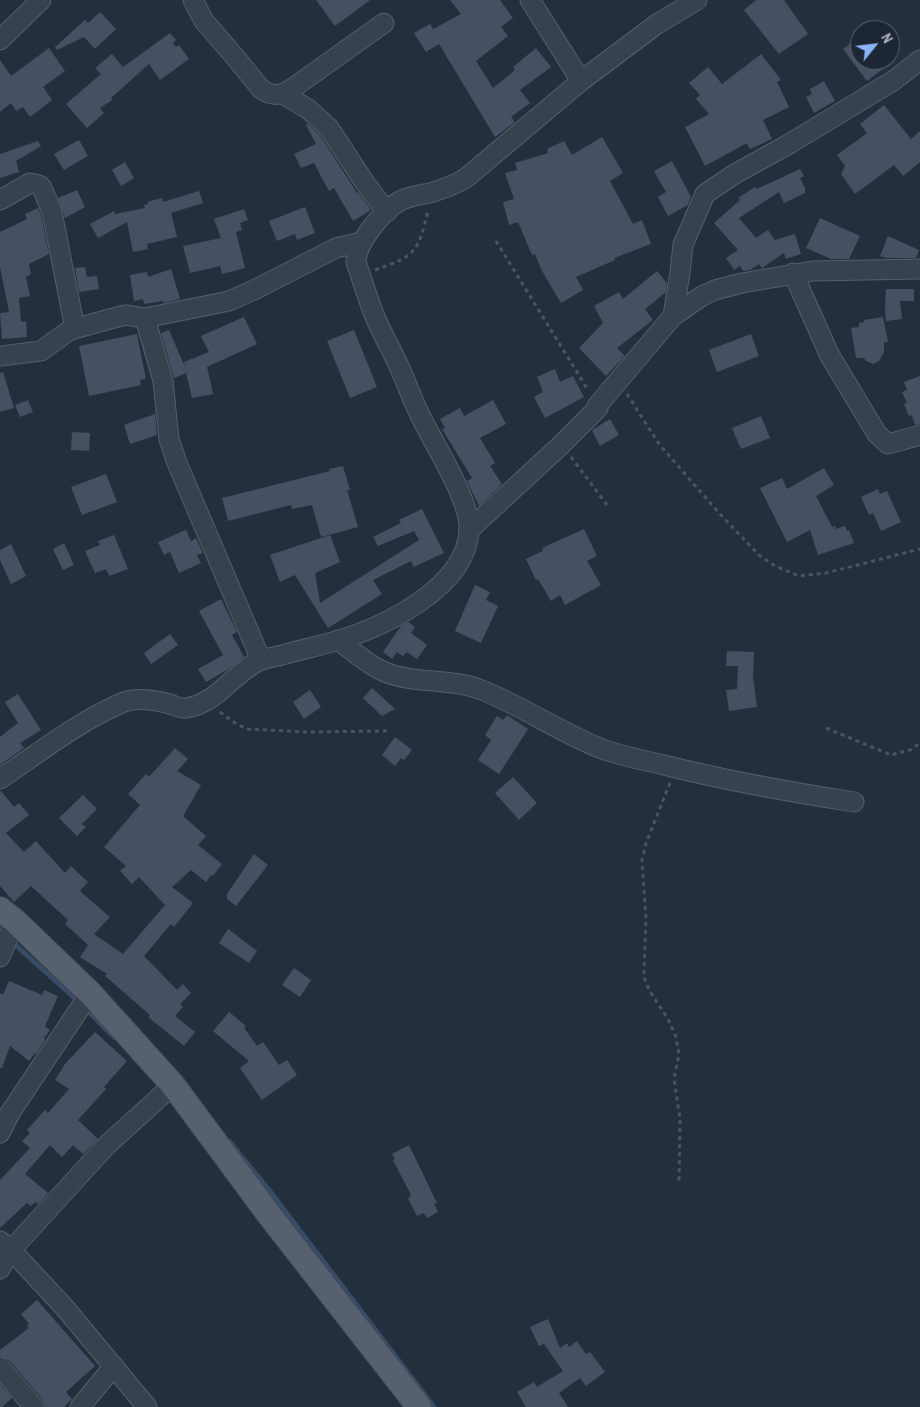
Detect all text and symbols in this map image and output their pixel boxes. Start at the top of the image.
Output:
north arrow [850,20,900,70]
text: N [877,30,897,46]

